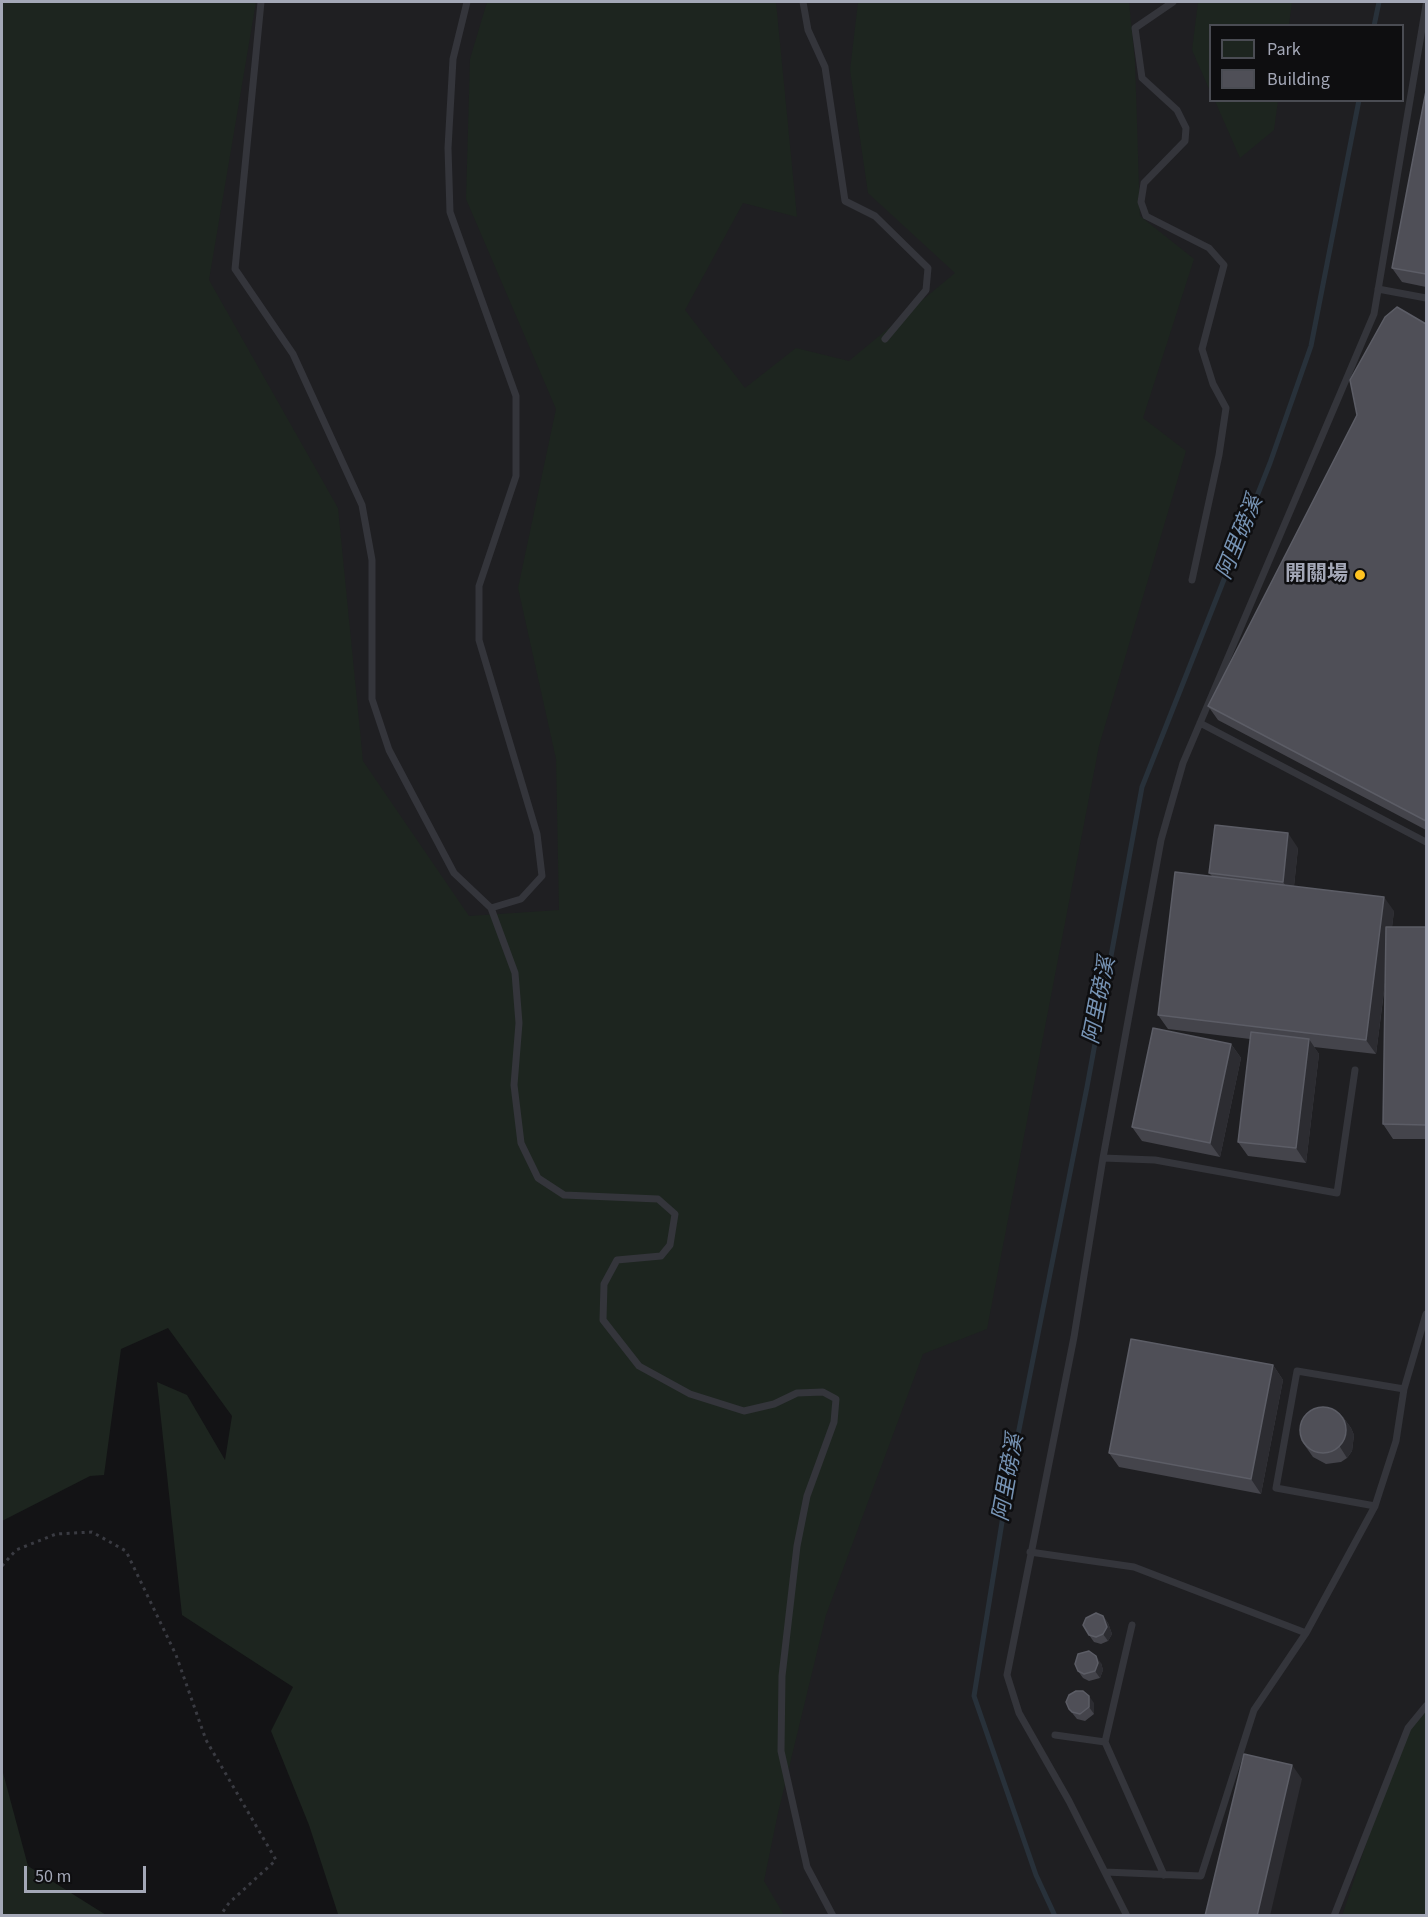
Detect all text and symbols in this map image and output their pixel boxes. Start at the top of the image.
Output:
legend [1209,24,1404,102]
text: Park [1267,37,1301,62]
text: Building [1267,67,1330,92]
water label: 阿里磅溪 [1212,492,1270,584]
place label: 開關場 [1285,562,1348,588]
marker: 開關場 [1353,568,1367,582]
water label: 阿里磅溪 [1080,955,1122,1047]
water label: 阿里磅溪 [989,1432,1031,1524]
scale bar [27,1854,148,1892]
text: 50 m [35,1864,71,1889]

